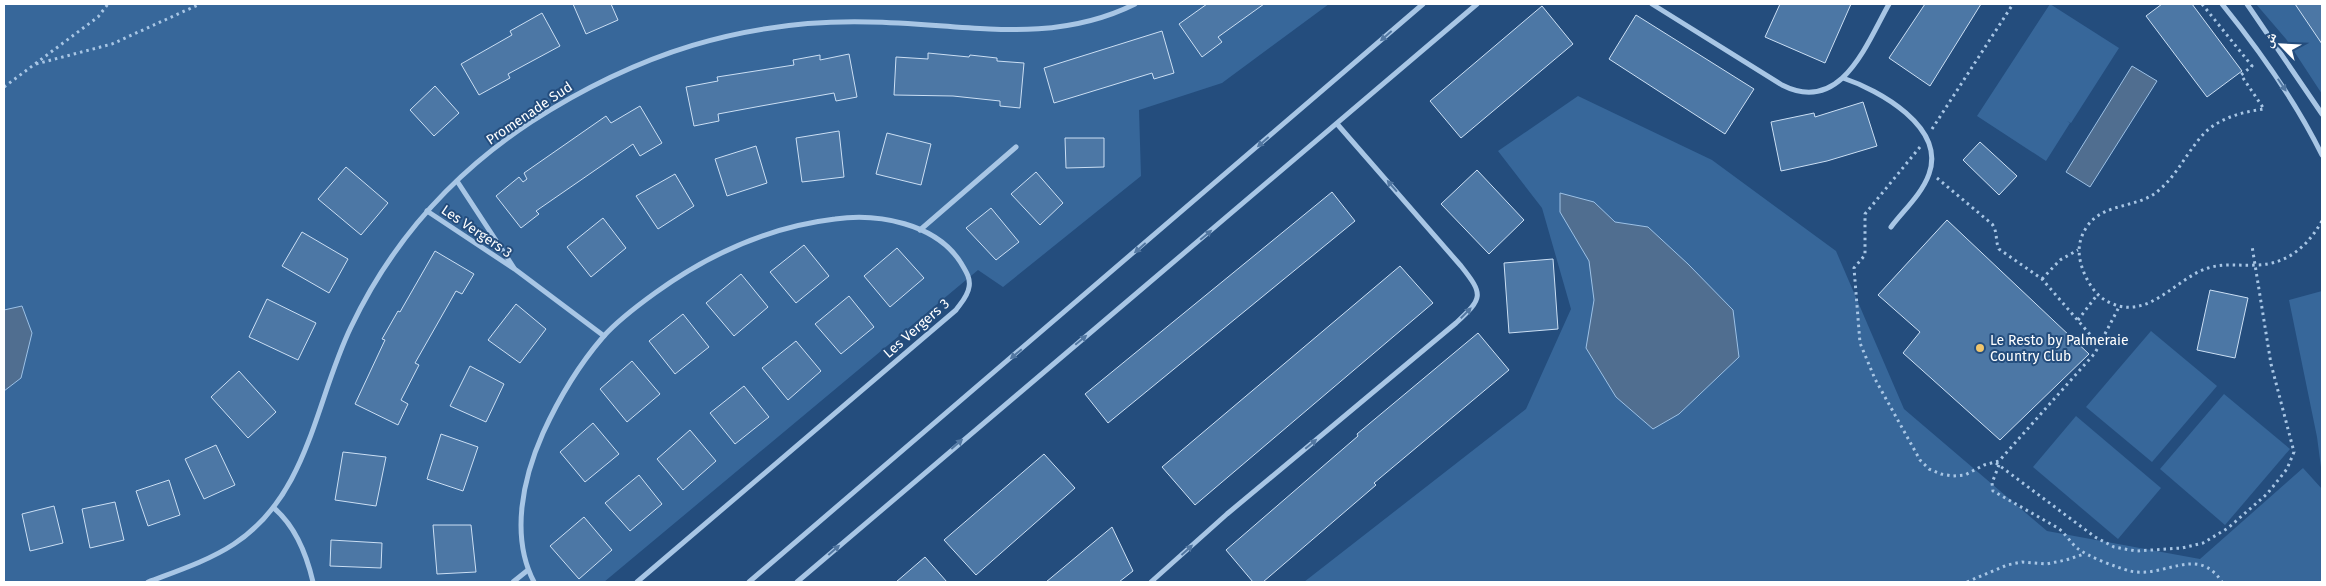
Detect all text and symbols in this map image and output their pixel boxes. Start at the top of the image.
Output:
north arrow [2256,20,2306,70]
one-way arrow [1379,30,1392,41]
text: ش [2259,30,2280,50]
street label: Promenade Sud [483,78,576,149]
one-way arrow [2277,78,2287,92]
one-way arrow [1257,136,1269,147]
one-way arrow [1386,180,1397,193]
street label: Les Vergers 3 [438,201,515,261]
one-way arrow [1199,230,1212,241]
one-way arrow [1134,243,1147,254]
street label: Les Vergers 3 [880,295,953,362]
one-way arrow [1460,307,1472,319]
place label: Le Resto by Palmeraie Country Club [1990,332,2129,365]
one-way arrow [1074,334,1087,345]
marker: Le Resto by Palmeraie Country Club [1974,342,1986,354]
one-way arrow [1010,348,1023,359]
one-way arrow [1304,438,1317,449]
one-way arrow [950,439,963,450]
one-way arrow [1181,544,1194,555]
one-way arrow [827,545,840,556]

